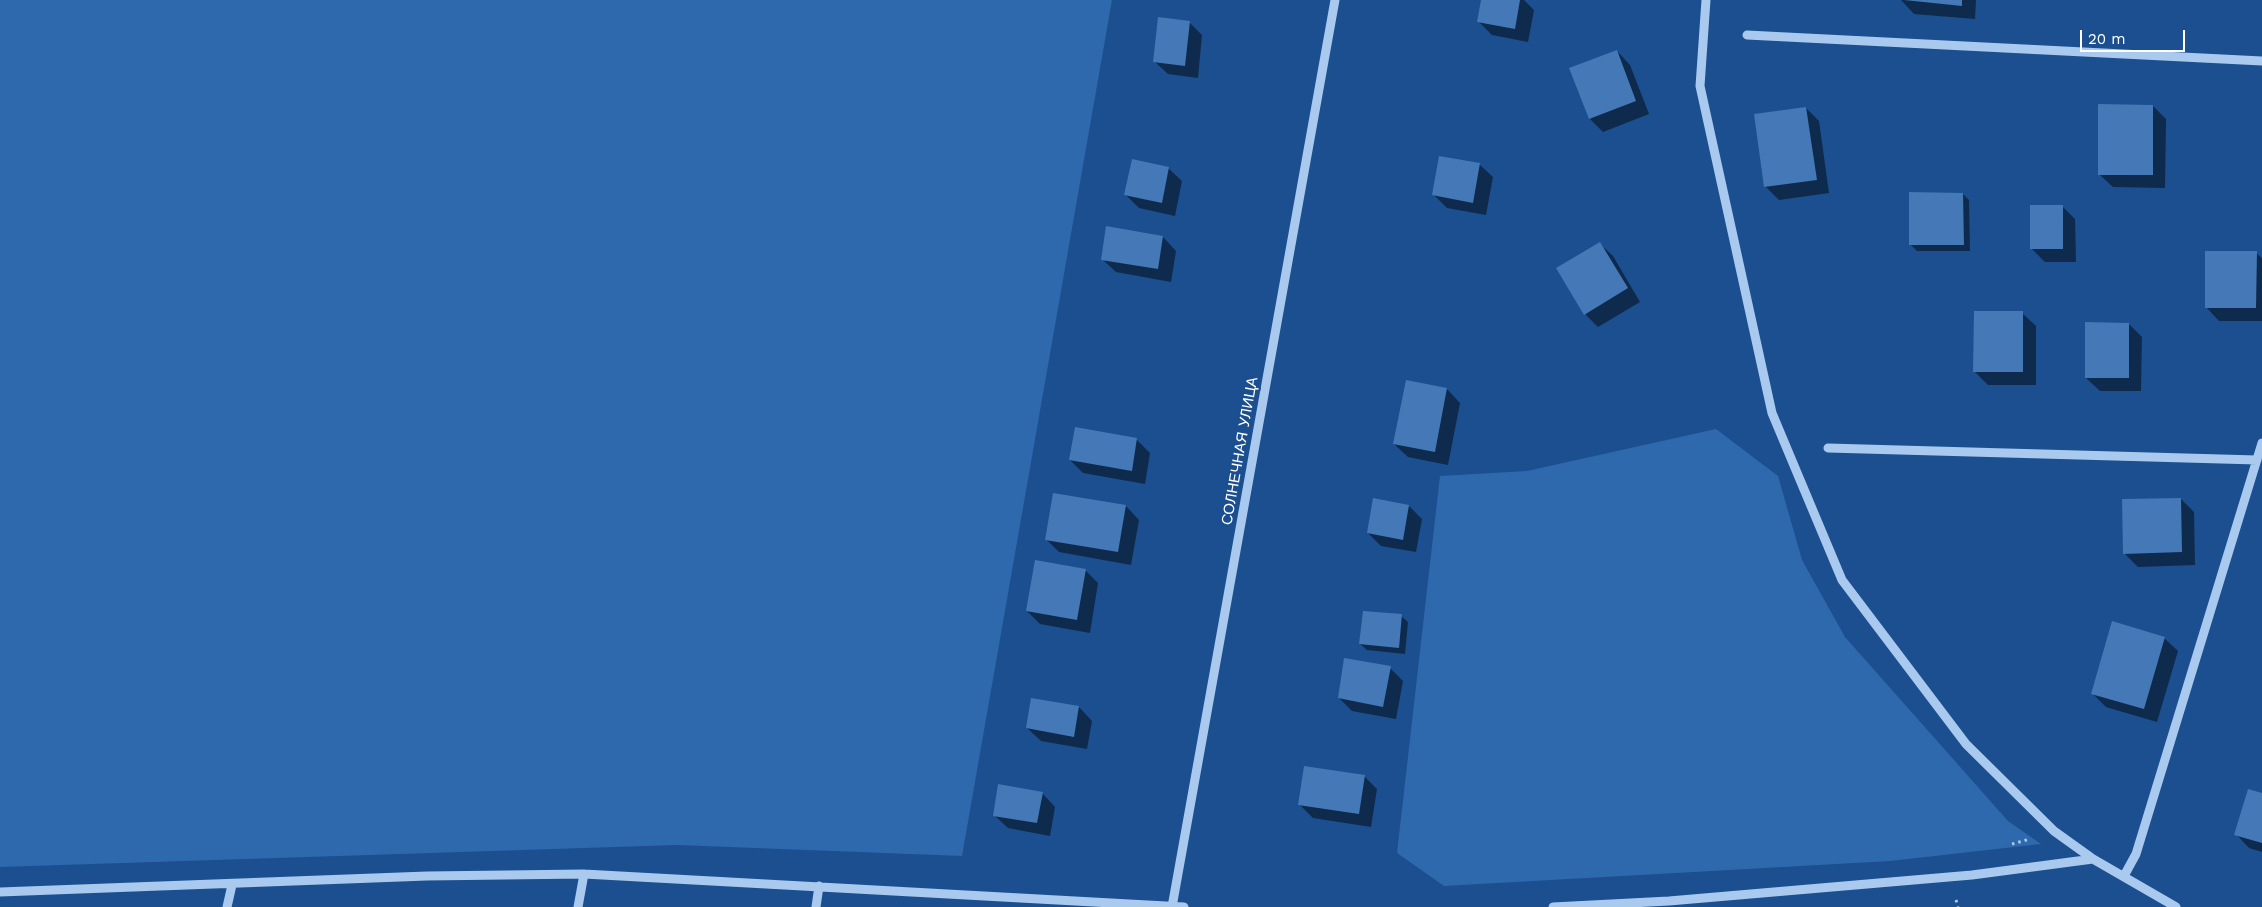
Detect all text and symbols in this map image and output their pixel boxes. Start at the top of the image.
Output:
scale bar [2082,20,2187,52]
text: 20 m [2088,30,2126,48]
street label: СОЛНЕЧНАЯ УЛИЦА [1218,375,1262,527]

